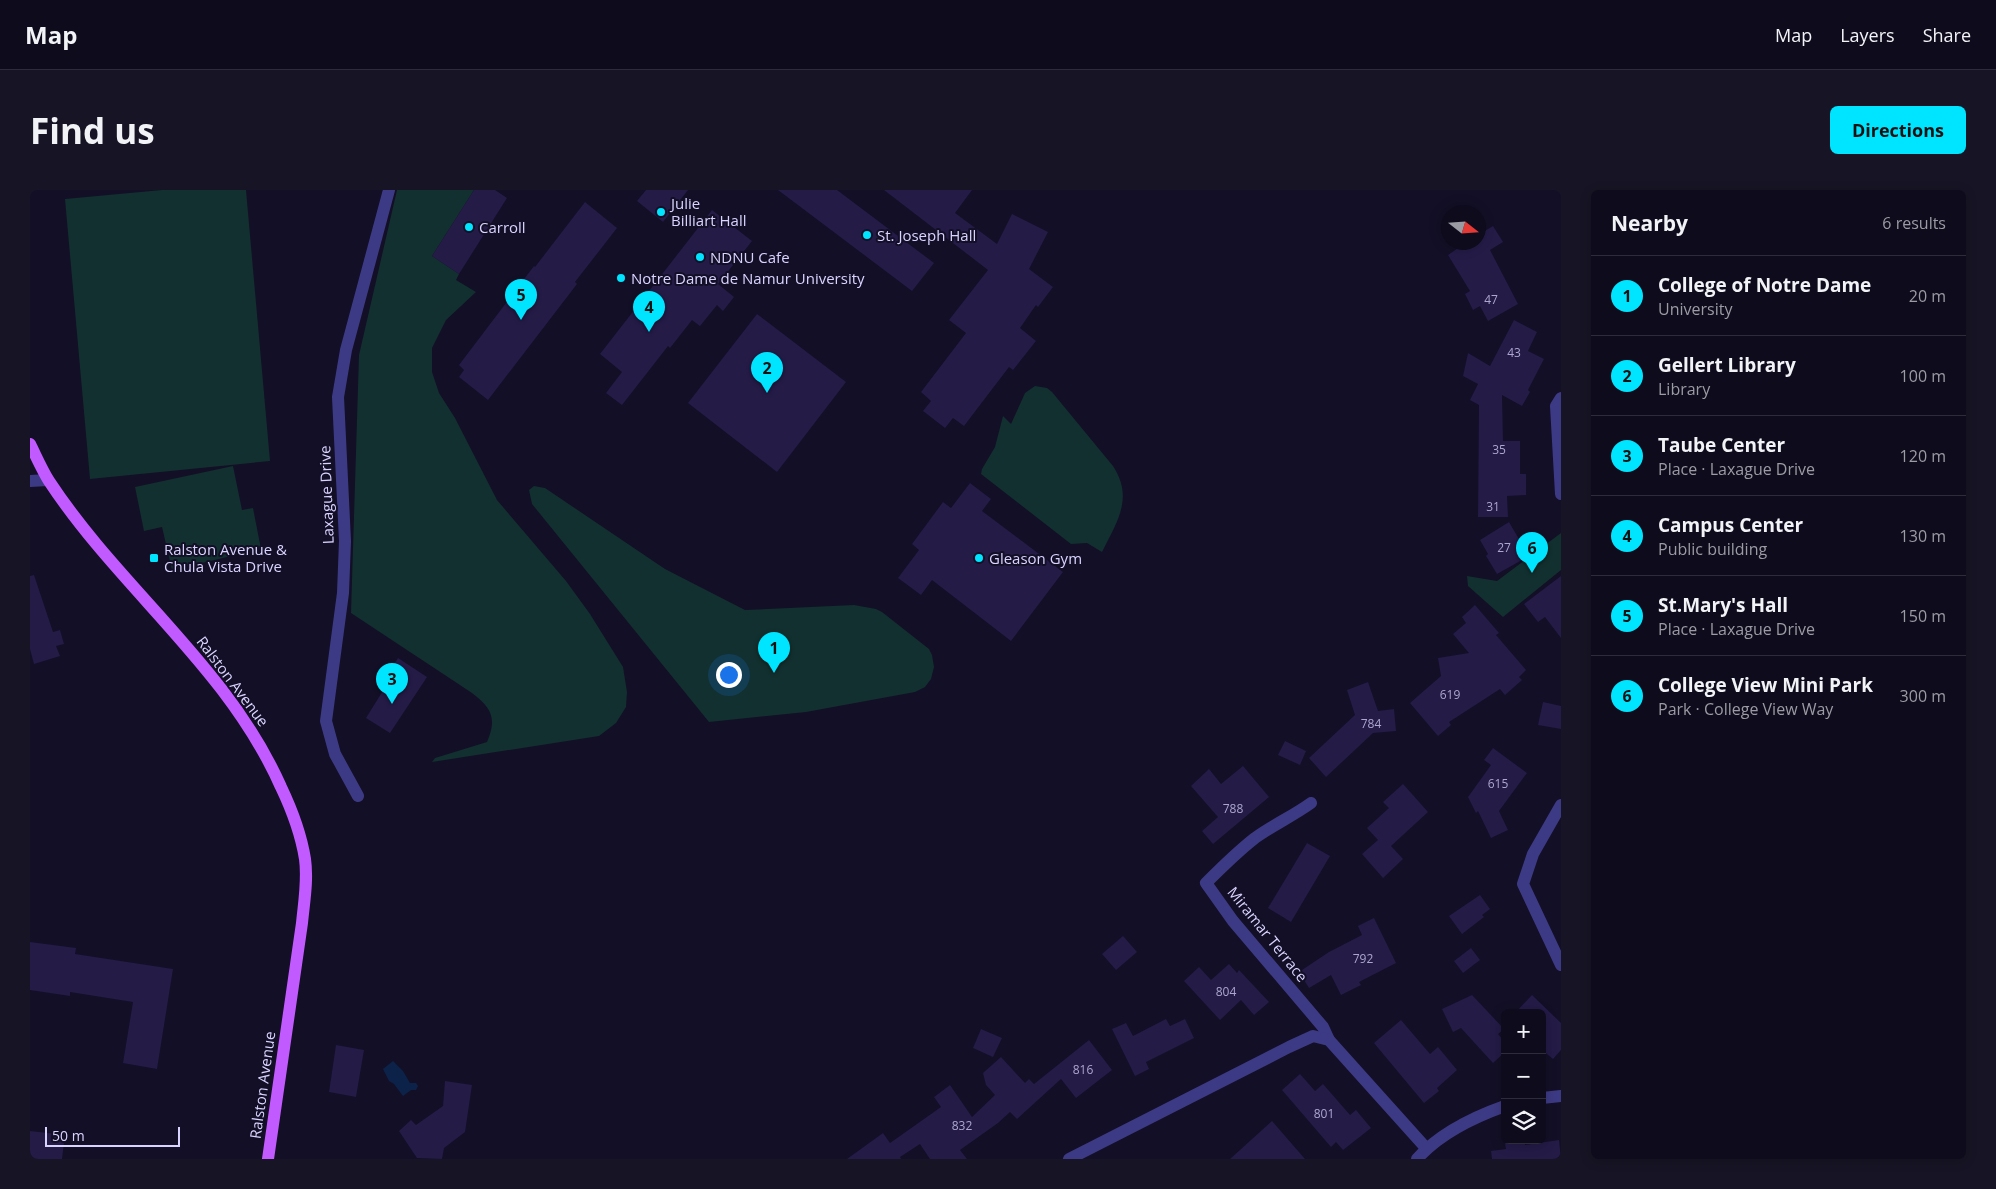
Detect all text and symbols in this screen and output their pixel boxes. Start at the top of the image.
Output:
text: Map [25,18,77,51]
text: Map [1775,23,1812,47]
text: Layers [1840,23,1895,47]
text: Share [1923,23,1971,47]
button: Directions [1830,106,1966,154]
text: Find us [30,107,155,154]
place label: Julie Billiart Hall [669,193,747,230]
north arrow [1441,205,1486,250]
marker: Julie Billiart Hall [655,206,667,218]
text: Nearby [1611,209,1688,237]
text: 6 results [1882,212,1946,234]
place label: Carroll [479,217,526,237]
marker: Carroll [463,221,475,233]
place label: St. Joseph Hall [877,225,976,245]
marker: St. Joseph Hall [861,229,873,241]
place label: NDNU Cafe [710,247,790,267]
marker: NDNU Cafe [694,251,706,263]
place label: Notre Dame de Namur University [631,268,865,288]
marker: Notre Dame de Namur University [615,272,627,284]
text: College of Notre Dame [1658,272,1871,298]
pin: 5 [505,279,537,320]
text: 1 [1622,285,1632,307]
text: 20 m [1909,285,1946,307]
pin: 4 [633,291,665,332]
house number: 47 [1484,291,1498,308]
text: University [1658,298,1732,320]
house number: 43 [1507,344,1521,361]
pin: 2 [751,352,783,393]
text: Gellert Library [1658,352,1796,378]
text: 2 [1622,365,1632,387]
text: 100 m [1900,365,1946,387]
text: Library [1658,378,1710,400]
text: Taube Center [1658,432,1785,458]
house number: 35 [1492,441,1506,458]
street label: Laxague Drive [314,445,338,545]
text: 3 [1622,445,1632,467]
text: 120 m [1900,445,1946,467]
text: Place · Laxague Drive [1658,458,1815,480]
house number: 31 [1486,498,1500,515]
text: Campus Center [1658,512,1803,538]
text: 4 [1622,525,1632,547]
text: 130 m [1900,525,1946,547]
pin: 6 [1516,532,1548,573]
text: Public building [1658,538,1767,560]
place label: Ralston Avenue & Chula Vista Drive [164,539,287,576]
house number: 27 [1497,539,1511,556]
place label: Gleason Gym [989,548,1082,568]
marker: Ralston Avenue & Chula Vista Drive [148,552,160,564]
marker: Gleason Gym [973,552,985,564]
text: St.Mary's Hall [1658,592,1788,618]
text: 5 [1622,605,1632,627]
text: 150 m [1900,605,1946,627]
text: Place · Laxague Drive [1658,618,1815,640]
street label: Ralston Avenue [192,632,274,730]
pin: 1 [758,632,790,673]
your location [716,662,742,688]
pin: 3 [376,663,408,704]
text: College View Mini Park [1658,672,1873,698]
text: 6 [1622,685,1632,707]
text: 300 m [1900,685,1946,707]
house number: 619 [1440,686,1460,703]
text: Park · College View Way [1658,698,1833,720]
house number: 784 [1361,715,1381,732]
house number: 615 [1488,775,1508,792]
house number: 788 [1223,800,1243,817]
street label: Miramar Terrace [1223,882,1313,986]
house number: 792 [1353,950,1373,967]
house number: 804 [1216,983,1236,1000]
map controls [1501,1009,1546,1144]
button: + [1501,1009,1546,1054]
street label: Ralston Avenue [245,1030,279,1140]
button: − [1501,1054,1546,1099]
house number: 816 [1073,1061,1093,1078]
button: layers [1501,1099,1546,1144]
house number: 801 [1314,1105,1334,1122]
house number: 832 [952,1117,972,1134]
scale bar [45,1124,180,1147]
text: 50 m [52,1126,85,1145]

